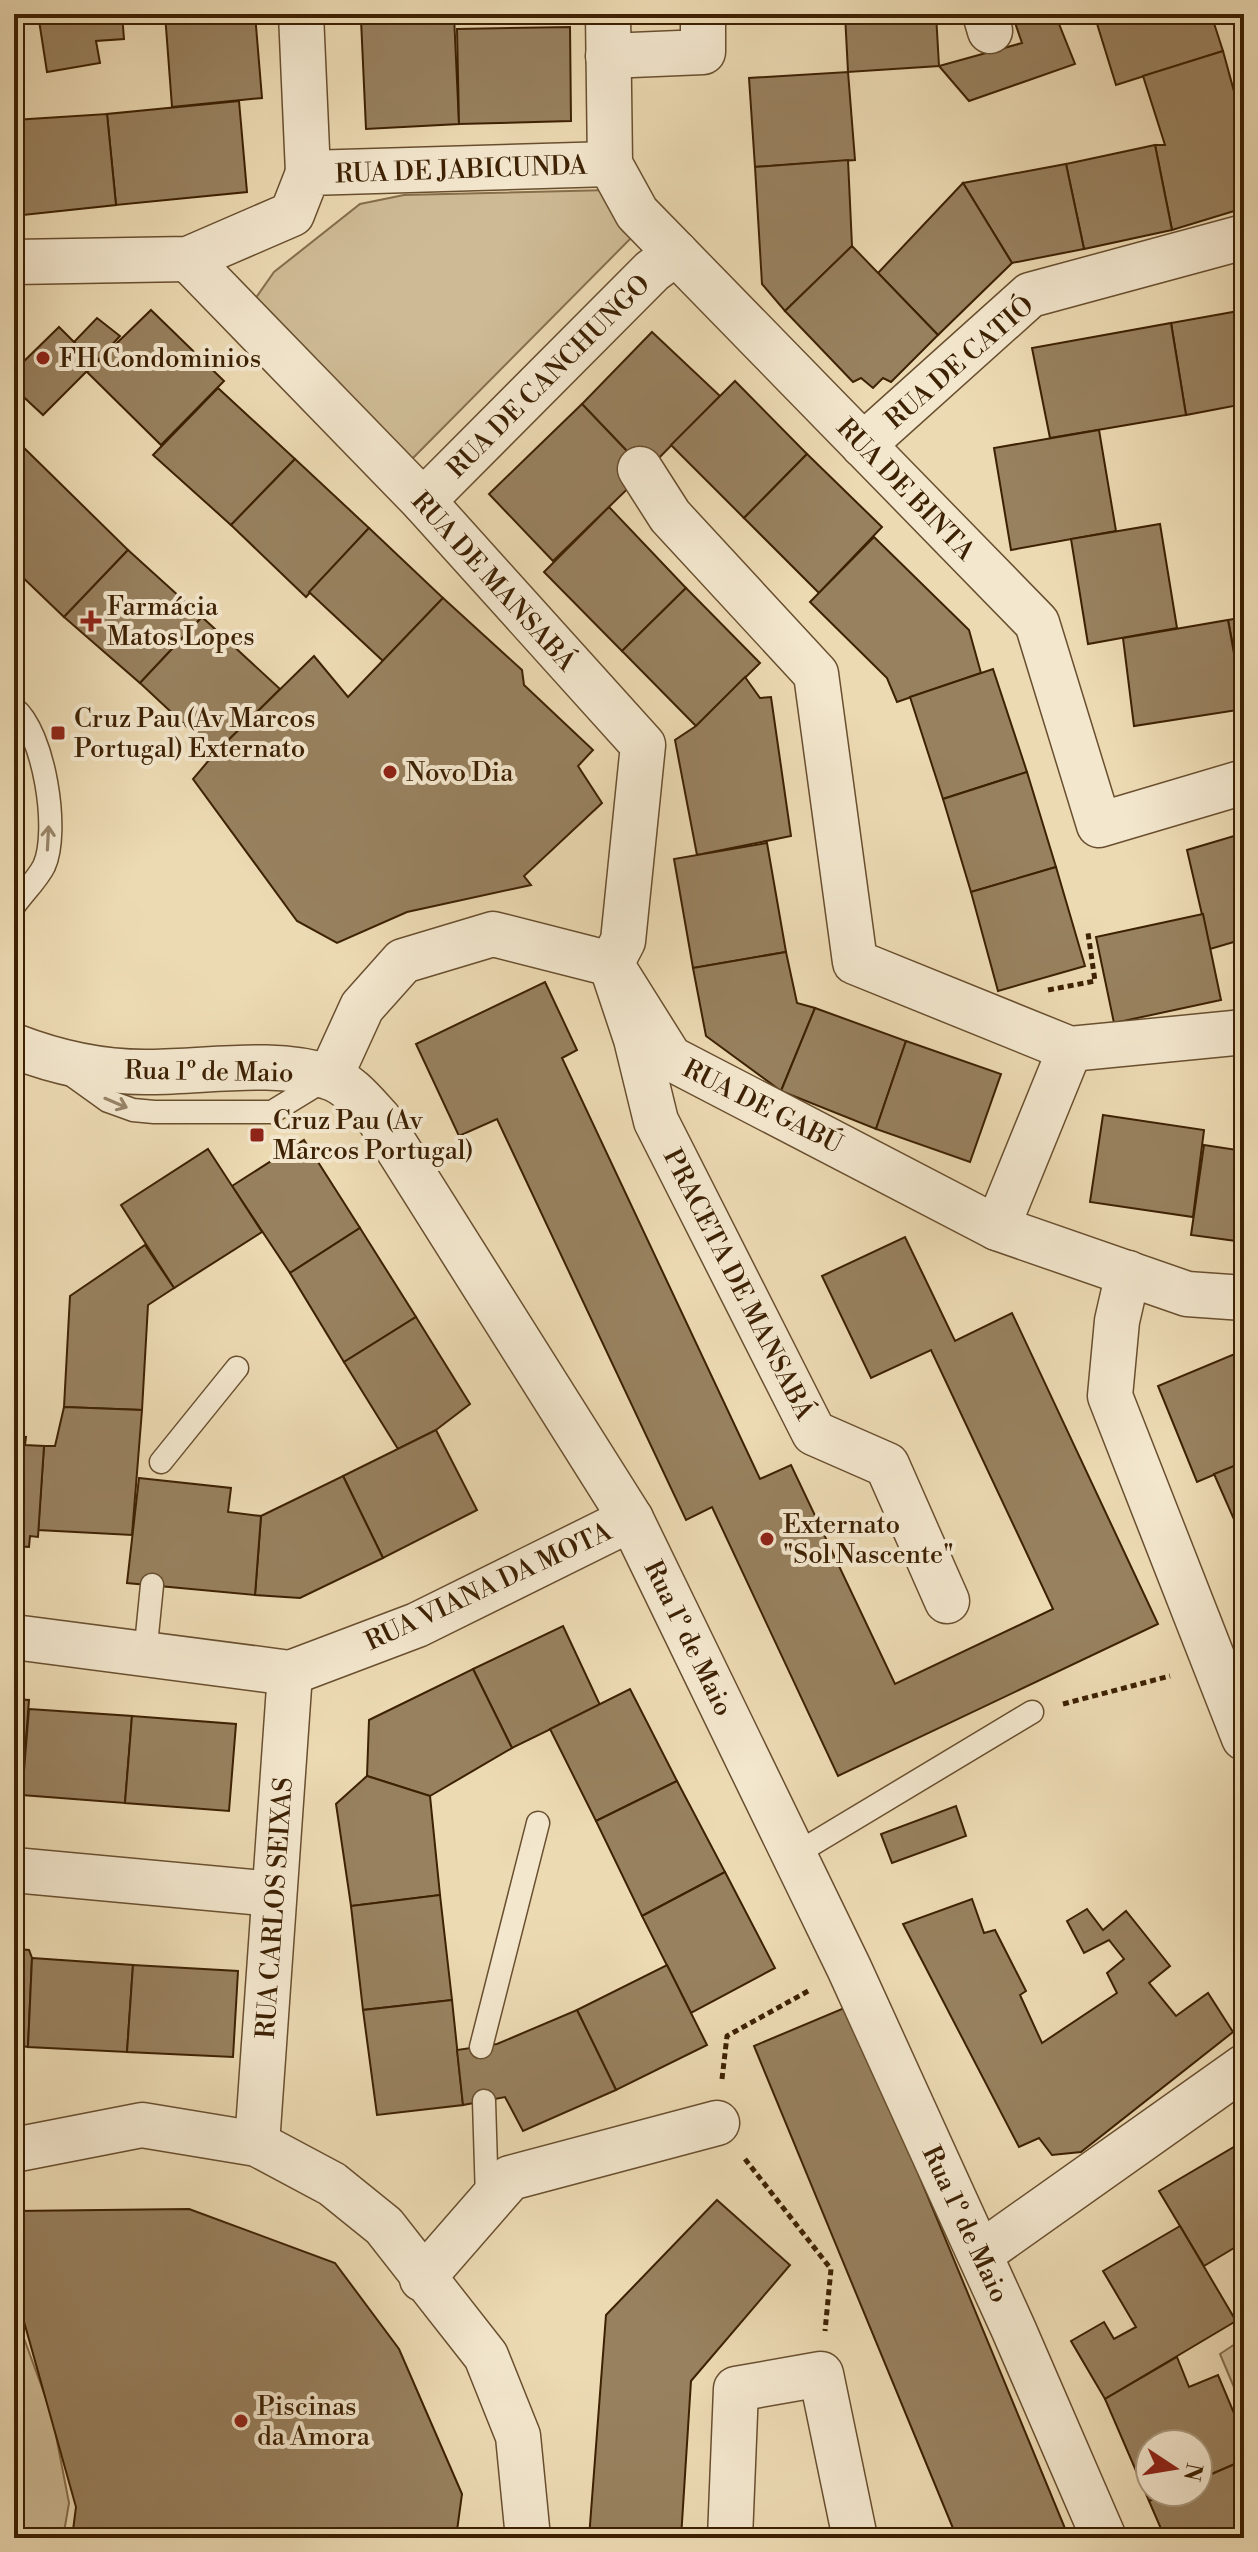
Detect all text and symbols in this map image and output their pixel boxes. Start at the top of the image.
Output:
street label: RUA DE JABICUNDA [334,150,589,190]
street label: RUA DE CANCHUNGO [440,268,657,485]
street label: RUA DE CATIÓ [877,288,1041,436]
place label: FH Condominios [59,343,261,375]
marker: FH Condominios [34,349,52,367]
street label: RUA DE BINTA [829,412,982,568]
street label: RUA DE MANSABÁ [404,484,584,679]
place label: Farmácia Matos Lopes [107,591,255,653]
marker: Farmácia Matos Lopes [82,612,100,630]
place label: Cruz Pau (Av Marcos Portugal) Externato [74,703,315,765]
marker: Cruz Pau (Av Marcos Portugal) Externato [49,724,67,742]
place label: Novo Dia [406,757,514,789]
marker: Novo Dia [381,763,399,781]
one-way arrow [41,825,56,852]
street label: RUA DE GABÚ [677,1051,849,1161]
street label: Rua 1º de Maio [124,1055,294,1089]
one-way arrow [103,1097,128,1112]
place label: Cruz Pau (Av Marcos Portugal) [273,1105,474,1167]
marker: Cruz Pau (Av Marcos Portugal) [248,1126,266,1144]
street label: PRACETA DE MANSABÁ [656,1143,823,1426]
place label: Externato "Sol Nascente" [783,1509,953,1571]
street label: RUA VIANA DA MOTA [360,1515,618,1658]
marker: Externato "Sol Nascente" [758,1530,776,1548]
street label: Rua 1º de Maio [637,1555,740,1722]
street label: RUA CARLOS SEIXAS [250,1776,300,2040]
street label: Rua 1º de Maio [915,2141,1015,2308]
place label: Piscinas da Amora [257,2391,371,2453]
marker: Piscinas da Amora [232,2412,250,2430]
north arrow [1134,2428,1214,2508]
text: N [1177,2461,1207,2484]

